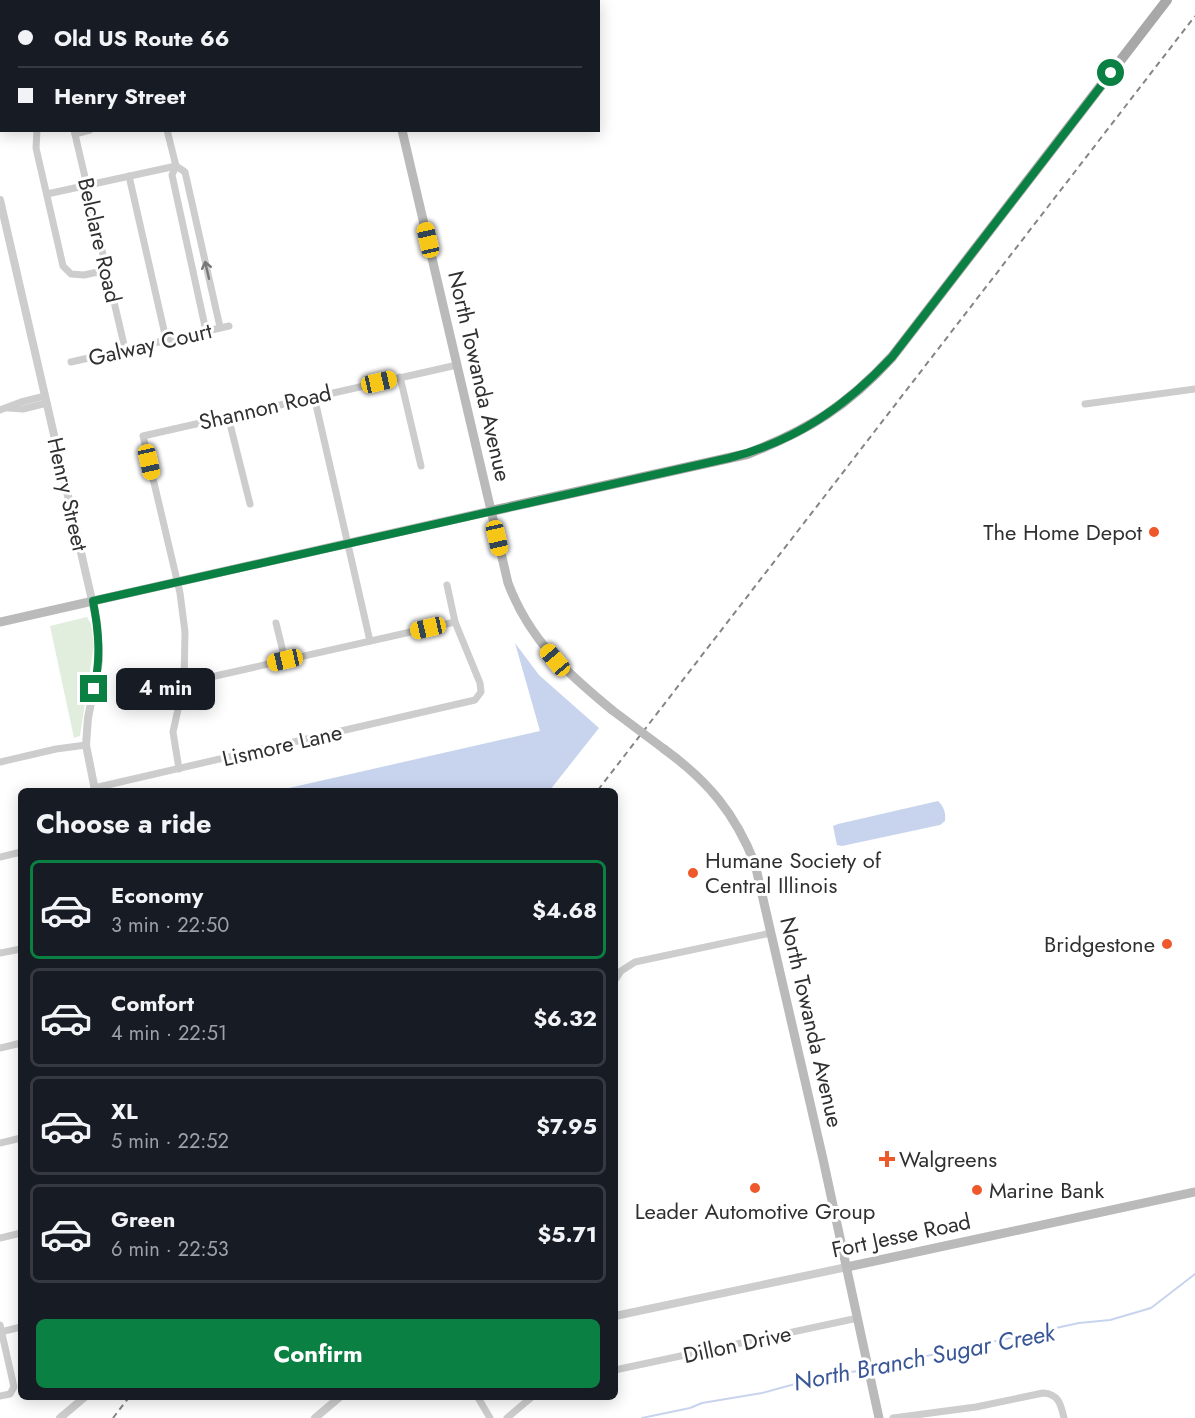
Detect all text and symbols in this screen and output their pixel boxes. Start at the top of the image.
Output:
text: Old US Route 66 [54,22,229,54]
route start [1097,59,1124,86]
text: Henry Street [54,80,186,112]
street label: Belclare Road [70,174,130,306]
car [415,220,441,260]
one-way arrow [201,261,212,281]
street label: North Towanda Avenue [440,268,520,484]
street label: Galway Court [85,314,216,374]
car [359,369,399,395]
street label: Shannon Road [196,376,334,438]
street label: Henry Street [39,434,97,555]
car [136,442,162,482]
place label: The Home Depot [983,516,1143,548]
car [484,518,510,558]
marker: The Home Depot [1147,525,1161,539]
car [408,615,448,641]
car [537,640,573,680]
car [265,647,305,673]
callout: 4 min [115,668,214,710]
text: 4 min [139,674,192,703]
route end [80,675,107,702]
street label: Lismore Lane [219,716,345,774]
text: Choose a ride [36,804,211,843]
place label: Humane Society of Central Illinois [705,844,882,901]
marker: Humane Society of Central Illinois [686,866,700,880]
text: Economy [111,879,203,911]
icon: car [39,883,93,937]
text: $4.68 [532,894,597,926]
text: 3 min · 22:50 [111,911,229,940]
street label: North Towanda Avenue [772,914,852,1130]
place label: Bridgestone [1044,928,1155,960]
marker: Bridgestone [1160,937,1174,951]
text: Comfort [111,987,194,1019]
icon: car [39,991,93,1045]
text: $6.32 [533,1002,597,1034]
text: 4 min · 22:51 [111,1019,227,1048]
text: XL [111,1095,138,1127]
icon: car [39,1099,93,1153]
text: $7.95 [536,1110,597,1142]
text: 5 min · 22:52 [111,1127,229,1156]
place label: Walgreens [899,1143,997,1175]
marker: Walgreens [880,1152,894,1166]
place label: Marine Bank [989,1174,1105,1206]
marker: Leader Automotive Group [748,1181,762,1195]
marker: Marine Bank [970,1183,984,1197]
place label: Leader Automotive Group [635,1195,875,1227]
text: Green [111,1203,175,1235]
street label: Fort Jesse Road [828,1205,974,1265]
icon: car [39,1207,93,1261]
text: $5.71 [538,1218,597,1250]
text: 6 min · 22:53 [111,1235,229,1264]
water label: North Branch Sugar Creek [790,1314,1059,1400]
street label: Dillon Drive [680,1317,794,1371]
button: Confirm [36,1319,600,1388]

